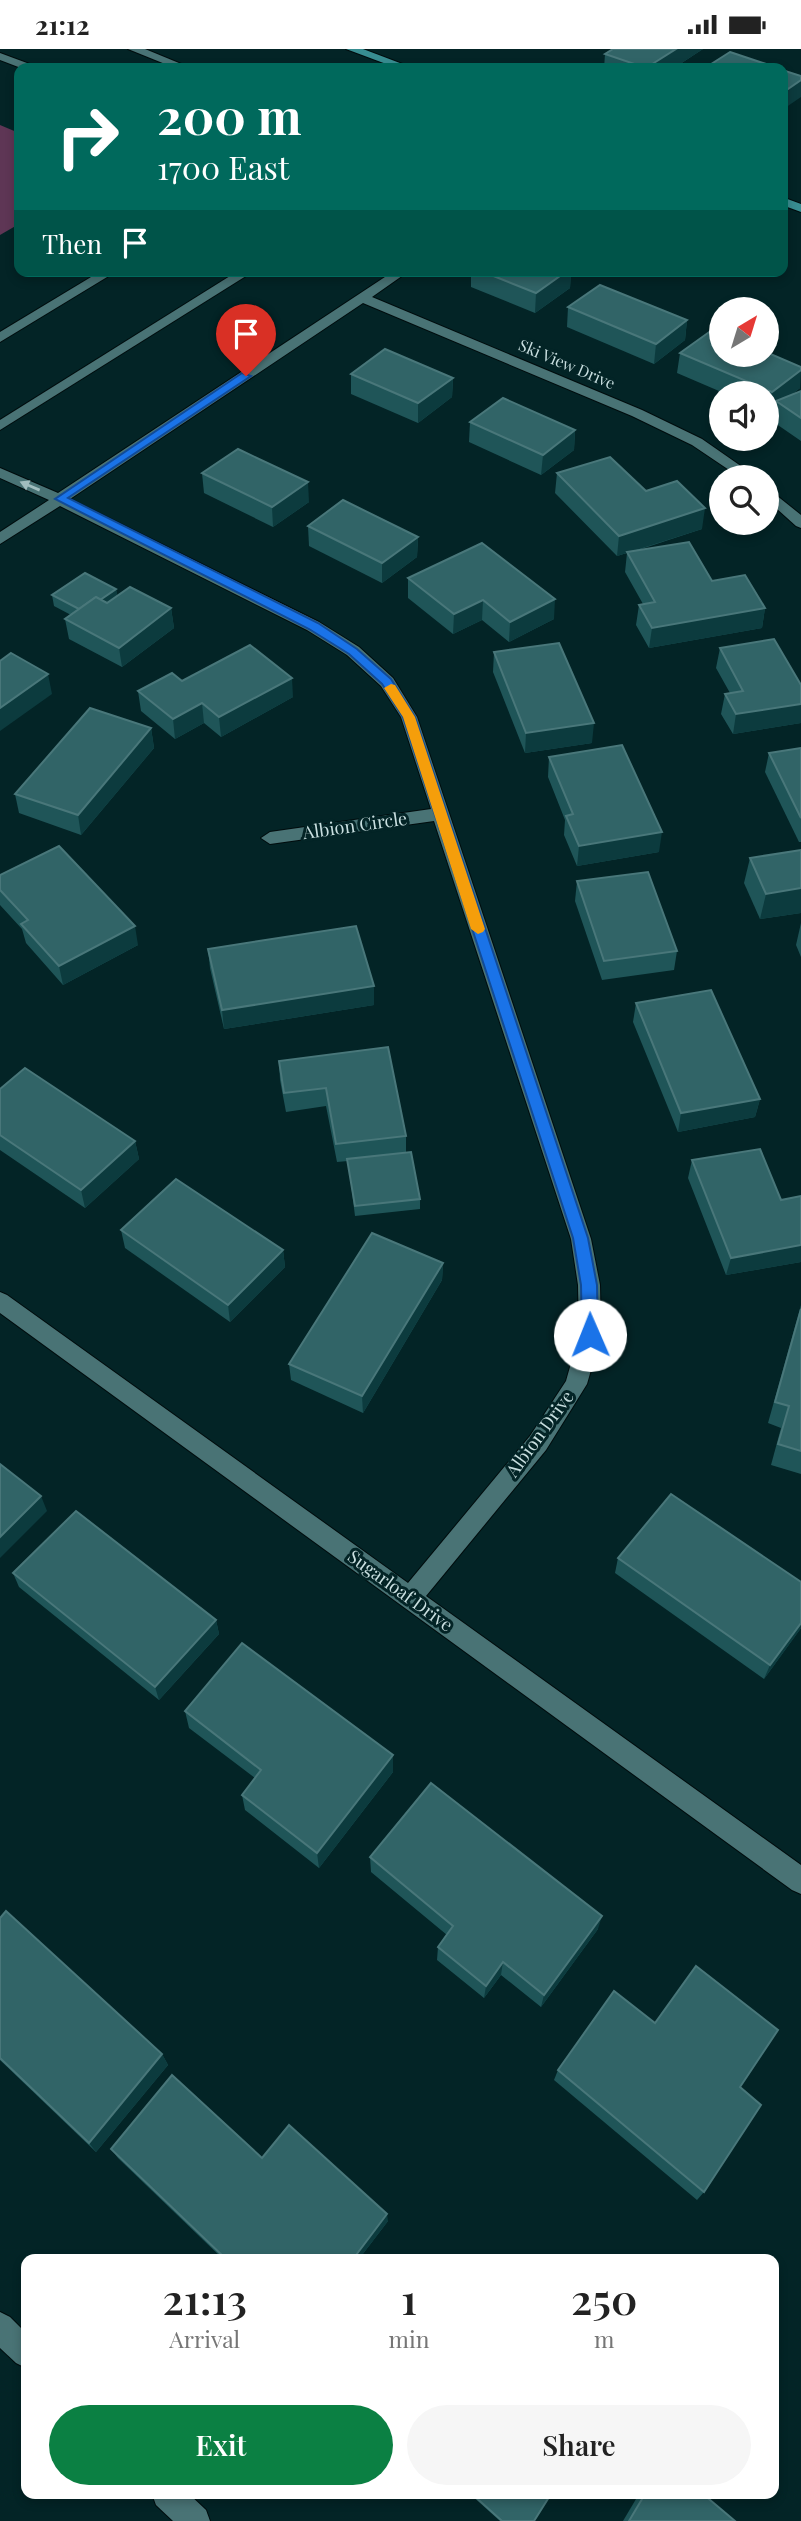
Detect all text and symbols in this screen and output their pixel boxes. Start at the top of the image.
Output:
text: 21:12 [35,7,90,42]
text: 200 m [157,82,302,147]
icon: right [42,91,133,182]
text: 1700 East [157,145,289,188]
icon: arrive [116,224,154,262]
text: Then [42,226,102,261]
north arrow [709,297,779,367]
map controls [709,297,779,535]
pin [216,304,276,376]
icon: arrive [227,315,265,353]
street label: Ski View Drive [516,334,619,393]
button: sound [709,381,779,451]
button: search [709,465,779,535]
one-way arrow [20,480,40,492]
street label: Albion Circle [300,806,409,844]
position arrow [553,1298,627,1372]
street label: Albion Drive [499,1385,579,1482]
street label: Sugarloaf Drive [343,1544,458,1636]
text: 21:13 [162,2270,247,2326]
text: 1 [401,2270,417,2326]
text: 250 [571,2270,637,2326]
text: Arrival [169,2323,240,2354]
text: min [389,2323,429,2354]
text: m [594,2323,614,2354]
button: Exit [49,2405,393,2485]
button: Share [407,2405,751,2485]

